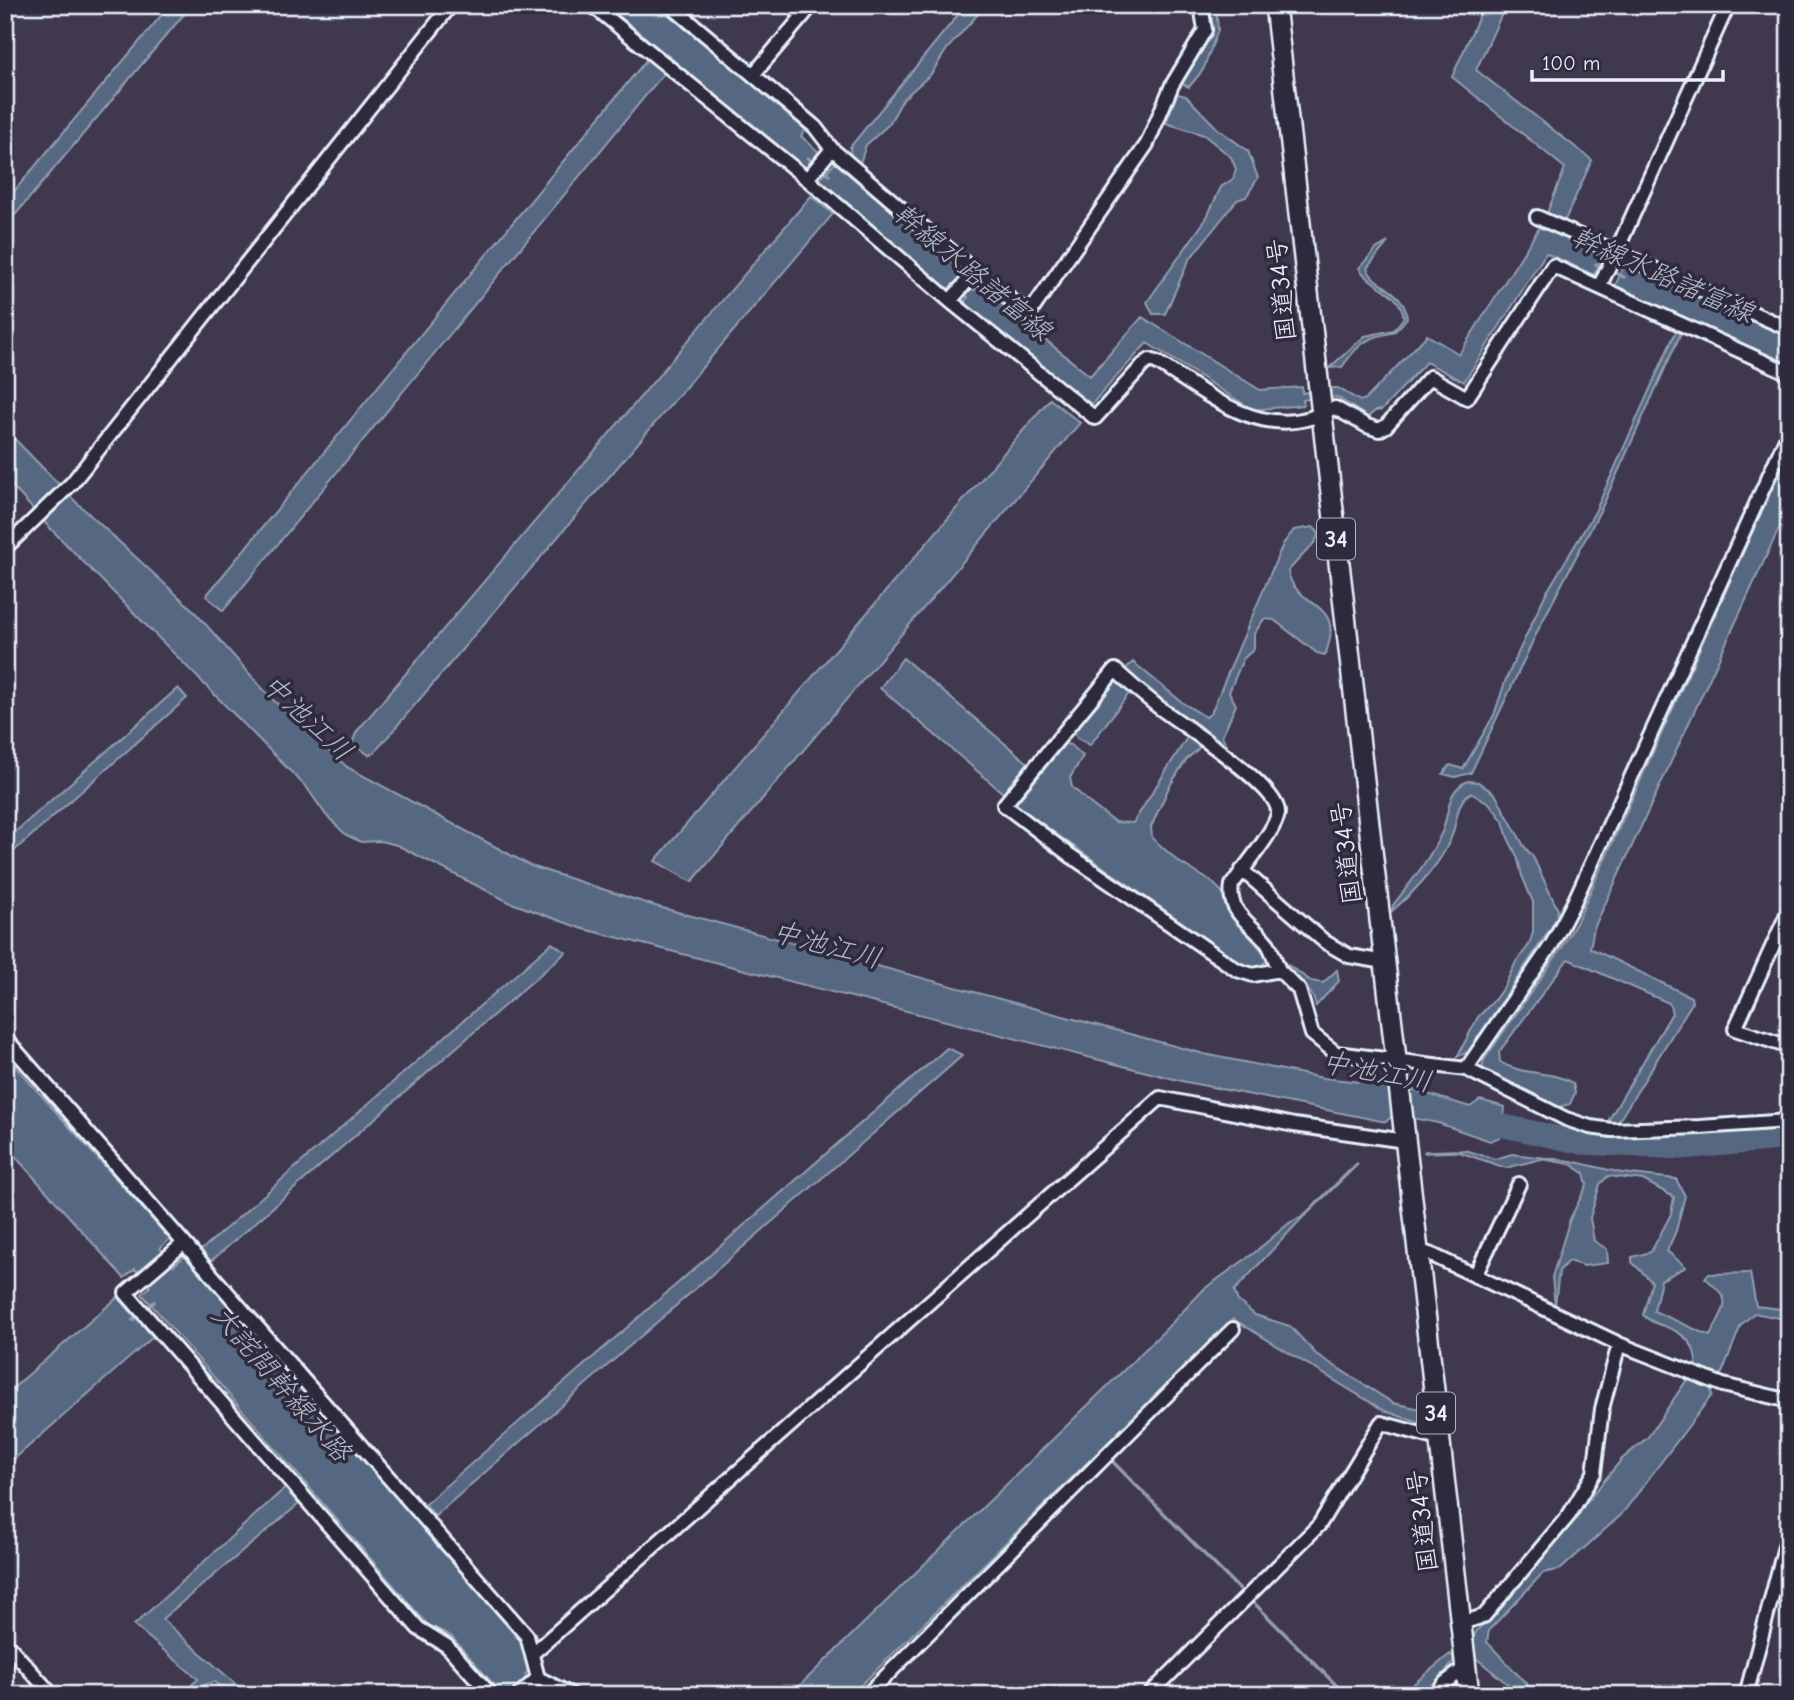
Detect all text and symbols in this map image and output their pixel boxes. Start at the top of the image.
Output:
scale bar [1532,38,1722,82]
text: 100 m [1542,51,1600,75]
water label: 幹線水路諸富線 [887,197,1058,348]
water label: 幹線水路諸富線 [1567,220,1760,330]
street label: 国道34号 [1262,237,1302,343]
road number: 34 [1317,518,1355,560]
water label: 中池江川 [255,668,359,768]
street label: 国道34号 [1326,800,1368,906]
water label: 中池江川 [769,915,885,975]
water label: 中池江川 [1319,1046,1435,1098]
water label: 大詫間幹線水路 [205,1299,359,1470]
road number: 34 [1417,1392,1455,1434]
street label: 国道34号 [1402,1468,1444,1574]

